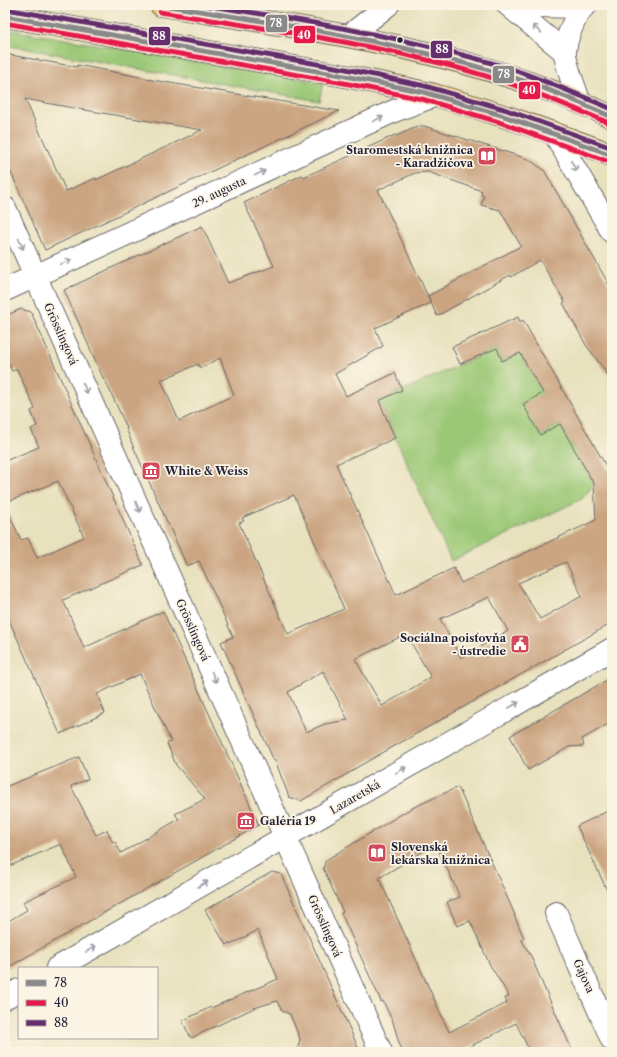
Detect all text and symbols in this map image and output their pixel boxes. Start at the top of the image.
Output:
line badge: 78 [265,14,288,33]
text: 78 [270,16,282,30]
one-way arrow [531,24,542,33]
line badge: 40 [293,25,316,44]
line badge: 88 [148,26,171,46]
text: 40 [297,28,311,42]
text: 88 [152,29,166,43]
unlabelled marker [395,35,405,45]
line badge: 88 [430,40,453,59]
text: 88 [435,42,449,56]
line badge: 78 [492,65,515,84]
text: 78 [498,67,510,81]
line badge: 40 [518,81,541,100]
text: 40 [522,83,536,97]
one-way arrow [372,115,384,122]
place label: Staromestská knižnica - Karadžičova [346,143,474,170]
library icon: Staromestská knižnica - Karadžičova [476,145,498,167]
one-way arrow [570,160,578,172]
one-way arrow [254,169,266,176]
street label: 29. augusta [190,173,248,211]
one-way arrow [18,238,25,250]
one-way arrow [60,258,72,265]
street label: Grösslingová [41,301,81,368]
one-way arrow [82,382,89,394]
museum icon: White & Weiss [140,460,162,482]
place label: White & Weiss [164,464,248,478]
one-way arrow [135,501,142,513]
street label: Grösslingová [173,597,213,664]
place label: Sociálna poisťovňa - ústredie [400,631,507,658]
public building icon: Sociálna poisťovňa - ústredie [509,633,531,655]
one-way arrow [211,671,218,683]
one-way arrow [508,701,520,709]
one-way arrow [395,766,407,774]
street label: Lazaretská [327,777,383,817]
museum icon: Galéria 19 [235,810,257,832]
place label: Galéria 19 [260,814,316,828]
place label: Slovenská lekárska knižnica [391,840,491,867]
library icon: Slovenská lekárska knižnica [366,842,388,864]
one-way arrow [197,879,209,887]
street label: Grösslingová [305,893,345,960]
one-way arrow [85,944,97,952]
street label: Gajova [570,957,598,995]
legend [18,967,158,1039]
text: 78 [54,975,67,990]
text: 40 [54,995,69,1010]
text: 88 [54,1015,68,1030]

